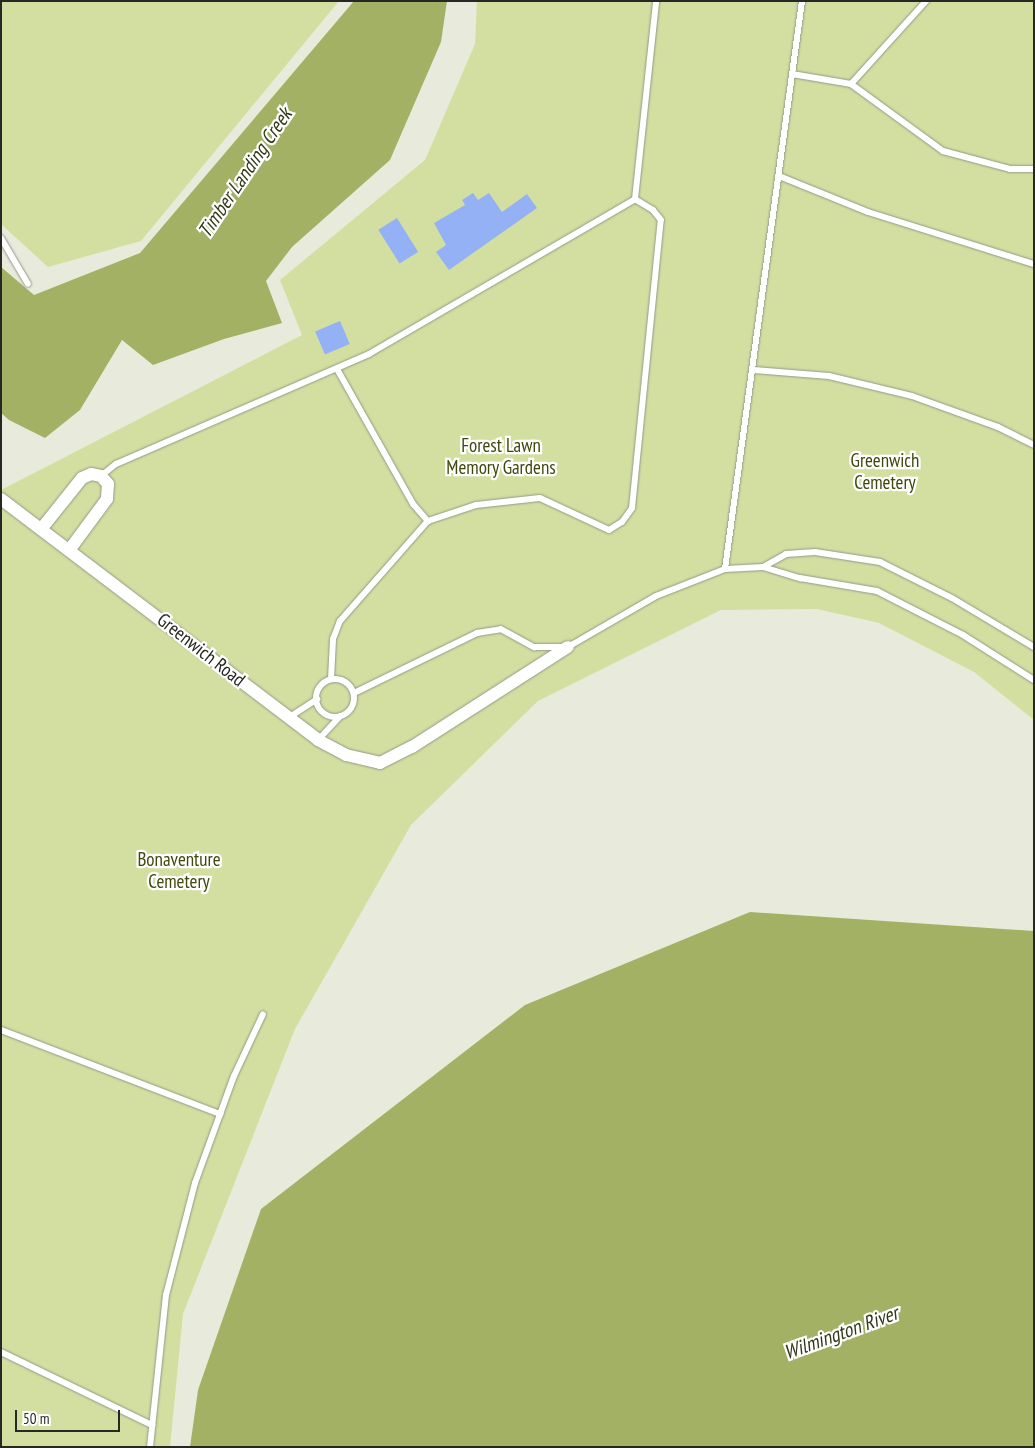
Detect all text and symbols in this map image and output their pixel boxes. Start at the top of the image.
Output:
water label: Timber Landing Creek [193,104,297,242]
park label: Forest Lawn Memory Gardens [446,435,556,479]
park label: Greenwich Cemetery [851,450,919,494]
street label: Greenwich Road [152,609,250,691]
park label: Bonaventure Cemetery [137,849,221,893]
water label: Wilmington River [781,1301,901,1365]
scale bar [18,1400,122,1432]
text: 50 m [23,1409,49,1428]

